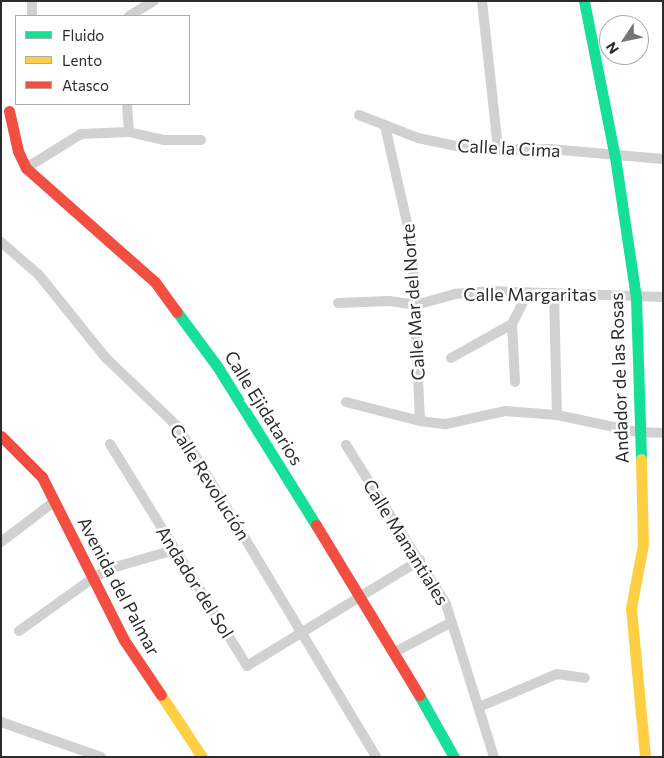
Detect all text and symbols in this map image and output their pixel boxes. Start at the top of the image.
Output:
legend [15,15,190,105]
north arrow [599,15,649,65]
text: Fluido [62,26,104,44]
text: N [602,39,622,57]
text: Lento [62,51,102,69]
text: Atasco [62,76,109,94]
street label: Calle la Cima [457,135,561,161]
street label: Calle Mar del Norte [397,223,429,381]
street label: Calle Margaritas [463,283,597,305]
street label: Andador de las Rosas [605,292,633,464]
street label: Calle Ejidatarios [220,347,308,469]
street label: Calle Revolución [165,420,255,544]
street label: Calle Manantiales [359,475,453,609]
street label: Avenida del Palmar [73,513,165,659]
street label: Andador del Sol [152,522,238,642]

